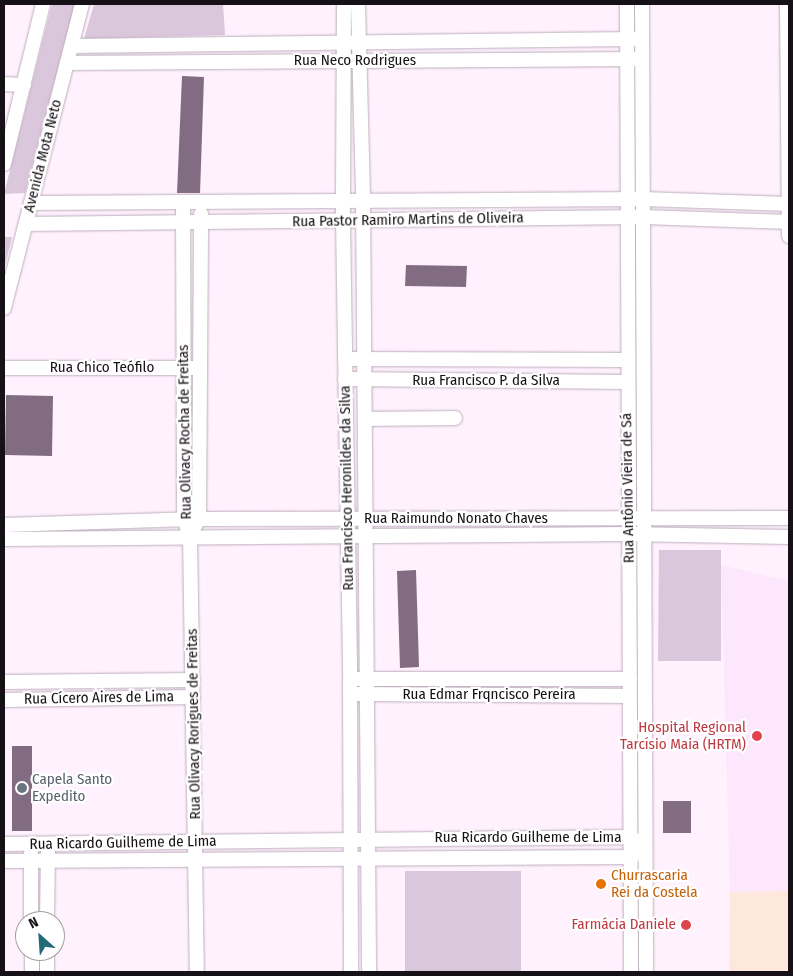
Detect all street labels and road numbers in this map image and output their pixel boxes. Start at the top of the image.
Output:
street label: Rua Neco Rodrigues [294,52,416,70]
street label: Avenida Mota Neto [20,98,66,214]
street label: Rua Pastor Ramiro Martins de Oliveira [292,209,524,231]
street label: Rua Olivacy Rocha de Freitas [174,344,196,520]
street label: Rua Chico Teófilo [50,359,154,377]
street label: Rua Francisco P. da Silva [412,372,560,390]
street label: Rua Francisco Heronildes da Silva [336,385,358,591]
street label: Rua Antônio Vieira de Sá [618,413,638,563]
street label: Rua Raimundo Nonato Chaves [364,510,548,528]
street label: Rua Olivacy Rorigues de Freitas [183,628,205,820]
street label: Rua Edmar Frqncisco Pereira [402,686,576,704]
street label: Rua Cícero Aires de Lima [24,688,174,708]
street label: Rua Ricardo Guilheme de Lima [435,829,621,847]
street label: Rua Ricardo Guilheme de Lima [29,832,217,854]

